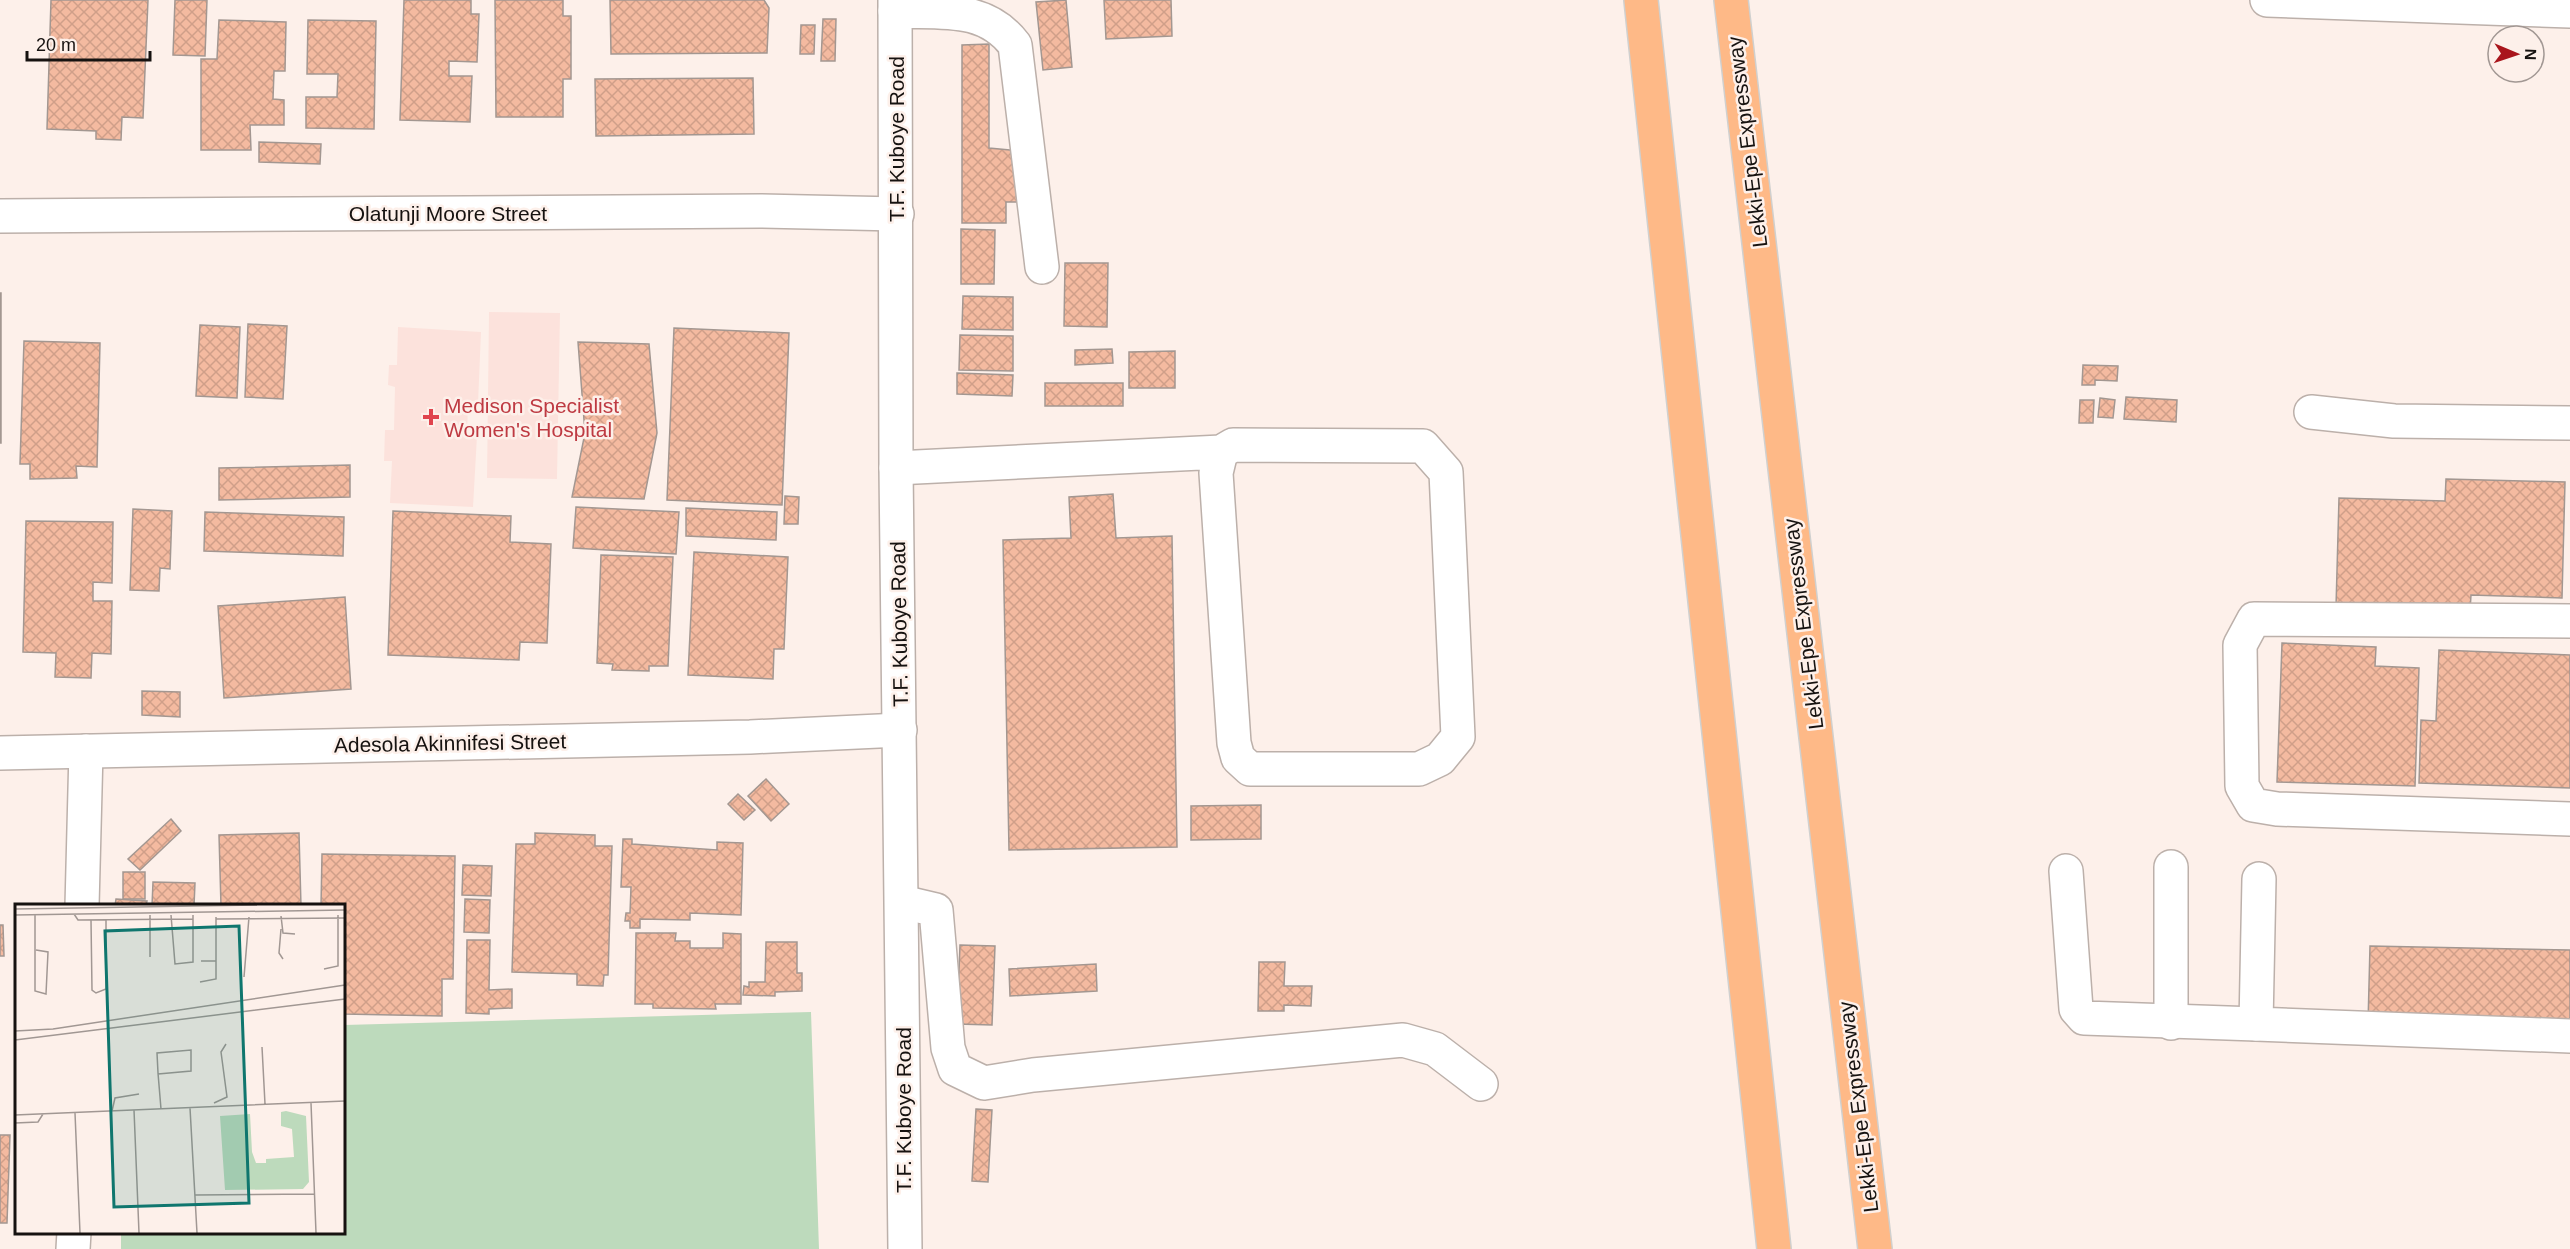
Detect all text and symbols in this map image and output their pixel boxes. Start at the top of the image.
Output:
scale bar [27,24,150,62]
north arrow [2486,24,2546,84]
text: 20 m [36,35,76,55]
street label: Lekki-Epe Expressway [1723,35,1771,249]
text: N [2522,48,2539,61]
street label: T.F. Kuboye Road [885,56,908,222]
street label: Olatunji Moore Street [349,202,547,225]
place label: Medison Specialist Women's Hospital [444,394,619,441]
marker: Medison Specialist Women's Hospital [422,408,440,426]
street label: Lekki-Epe Expressway [1779,517,1827,731]
street label: T.F. Kuboye Road [886,541,912,707]
street label: Adesola Akinnifesi Street [334,729,566,757]
inset map [15,904,345,1234]
street label: Lekki-Epe Expressway [1834,1000,1882,1214]
street label: T.F. Kuboye Road [892,1027,915,1193]

